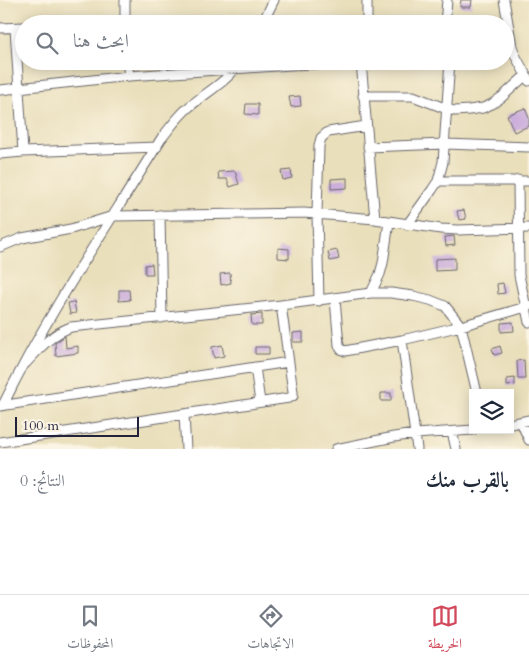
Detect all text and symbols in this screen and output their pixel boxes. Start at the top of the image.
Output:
search box [15,15,514,70]
text: ابحث هنا [73,28,129,54]
icon: search [33,29,61,57]
map controls [469,389,514,434]
button: layers [469,389,514,434]
scale bar [15,414,139,437]
text: 100 m [22,416,59,435]
text: بالقرب منك [426,466,509,495]
text: النتائج: 0 [20,470,65,492]
tab: المحفوظات [67,602,113,657]
tab: الاتجاهات [247,602,294,657]
tab: الخريطة [428,602,462,657]

